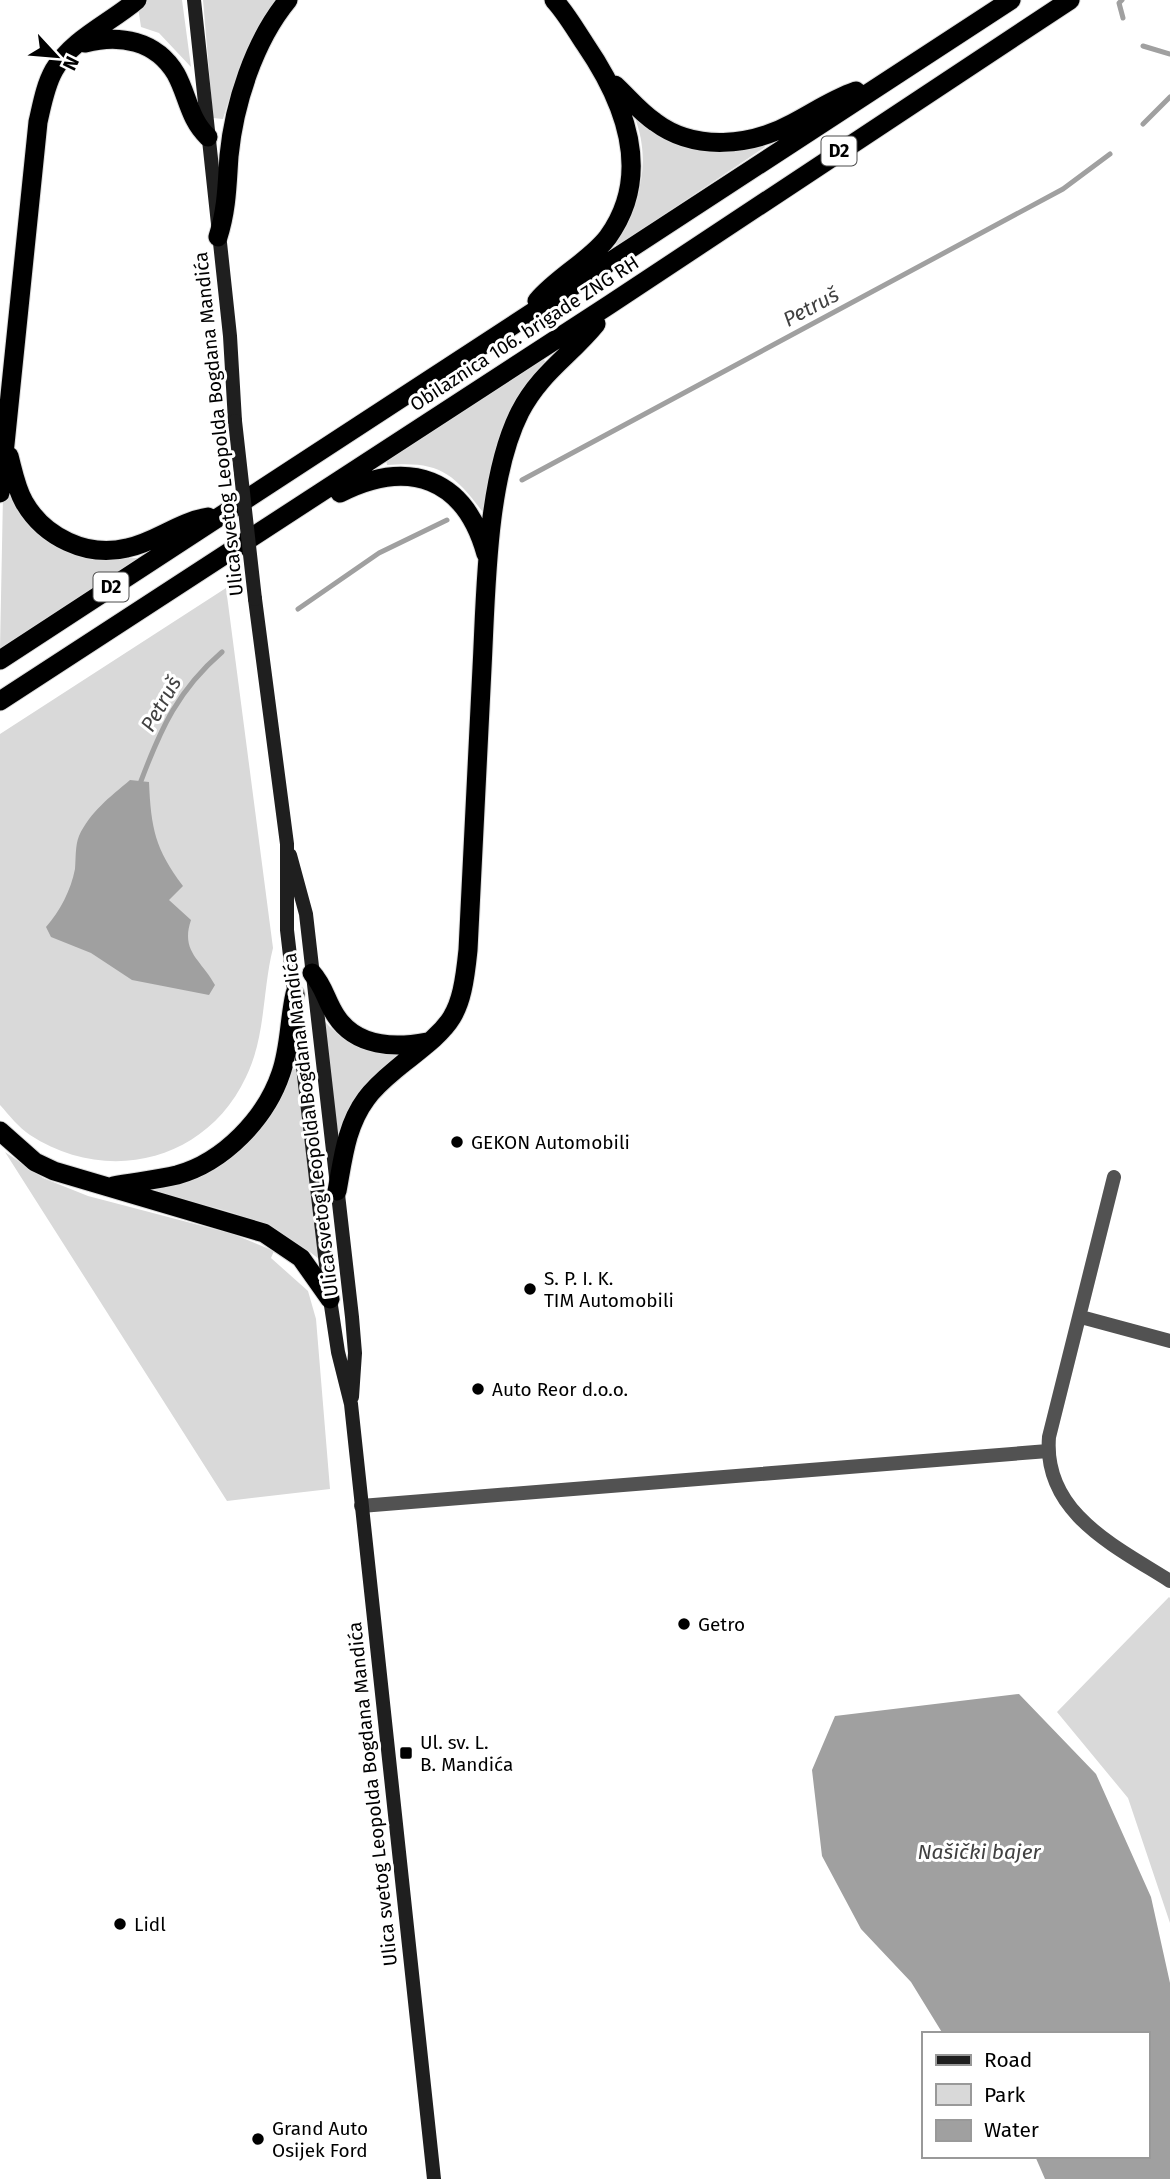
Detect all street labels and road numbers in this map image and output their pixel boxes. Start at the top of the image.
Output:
road number: D2 [822,136,856,166]
street label: Ulica svetog Leopolda Bogdana Mandića [189,251,248,597]
street label: Obilaznica 106. brigade ZNG RH [406,251,643,416]
road number: D2 [94,572,128,602]
street label: Ulica svetog Leopolda Bogdana Mandića [278,952,343,1298]
street label: Ulica svetog Leopolda Bogdana Mandića [343,1621,402,1967]

